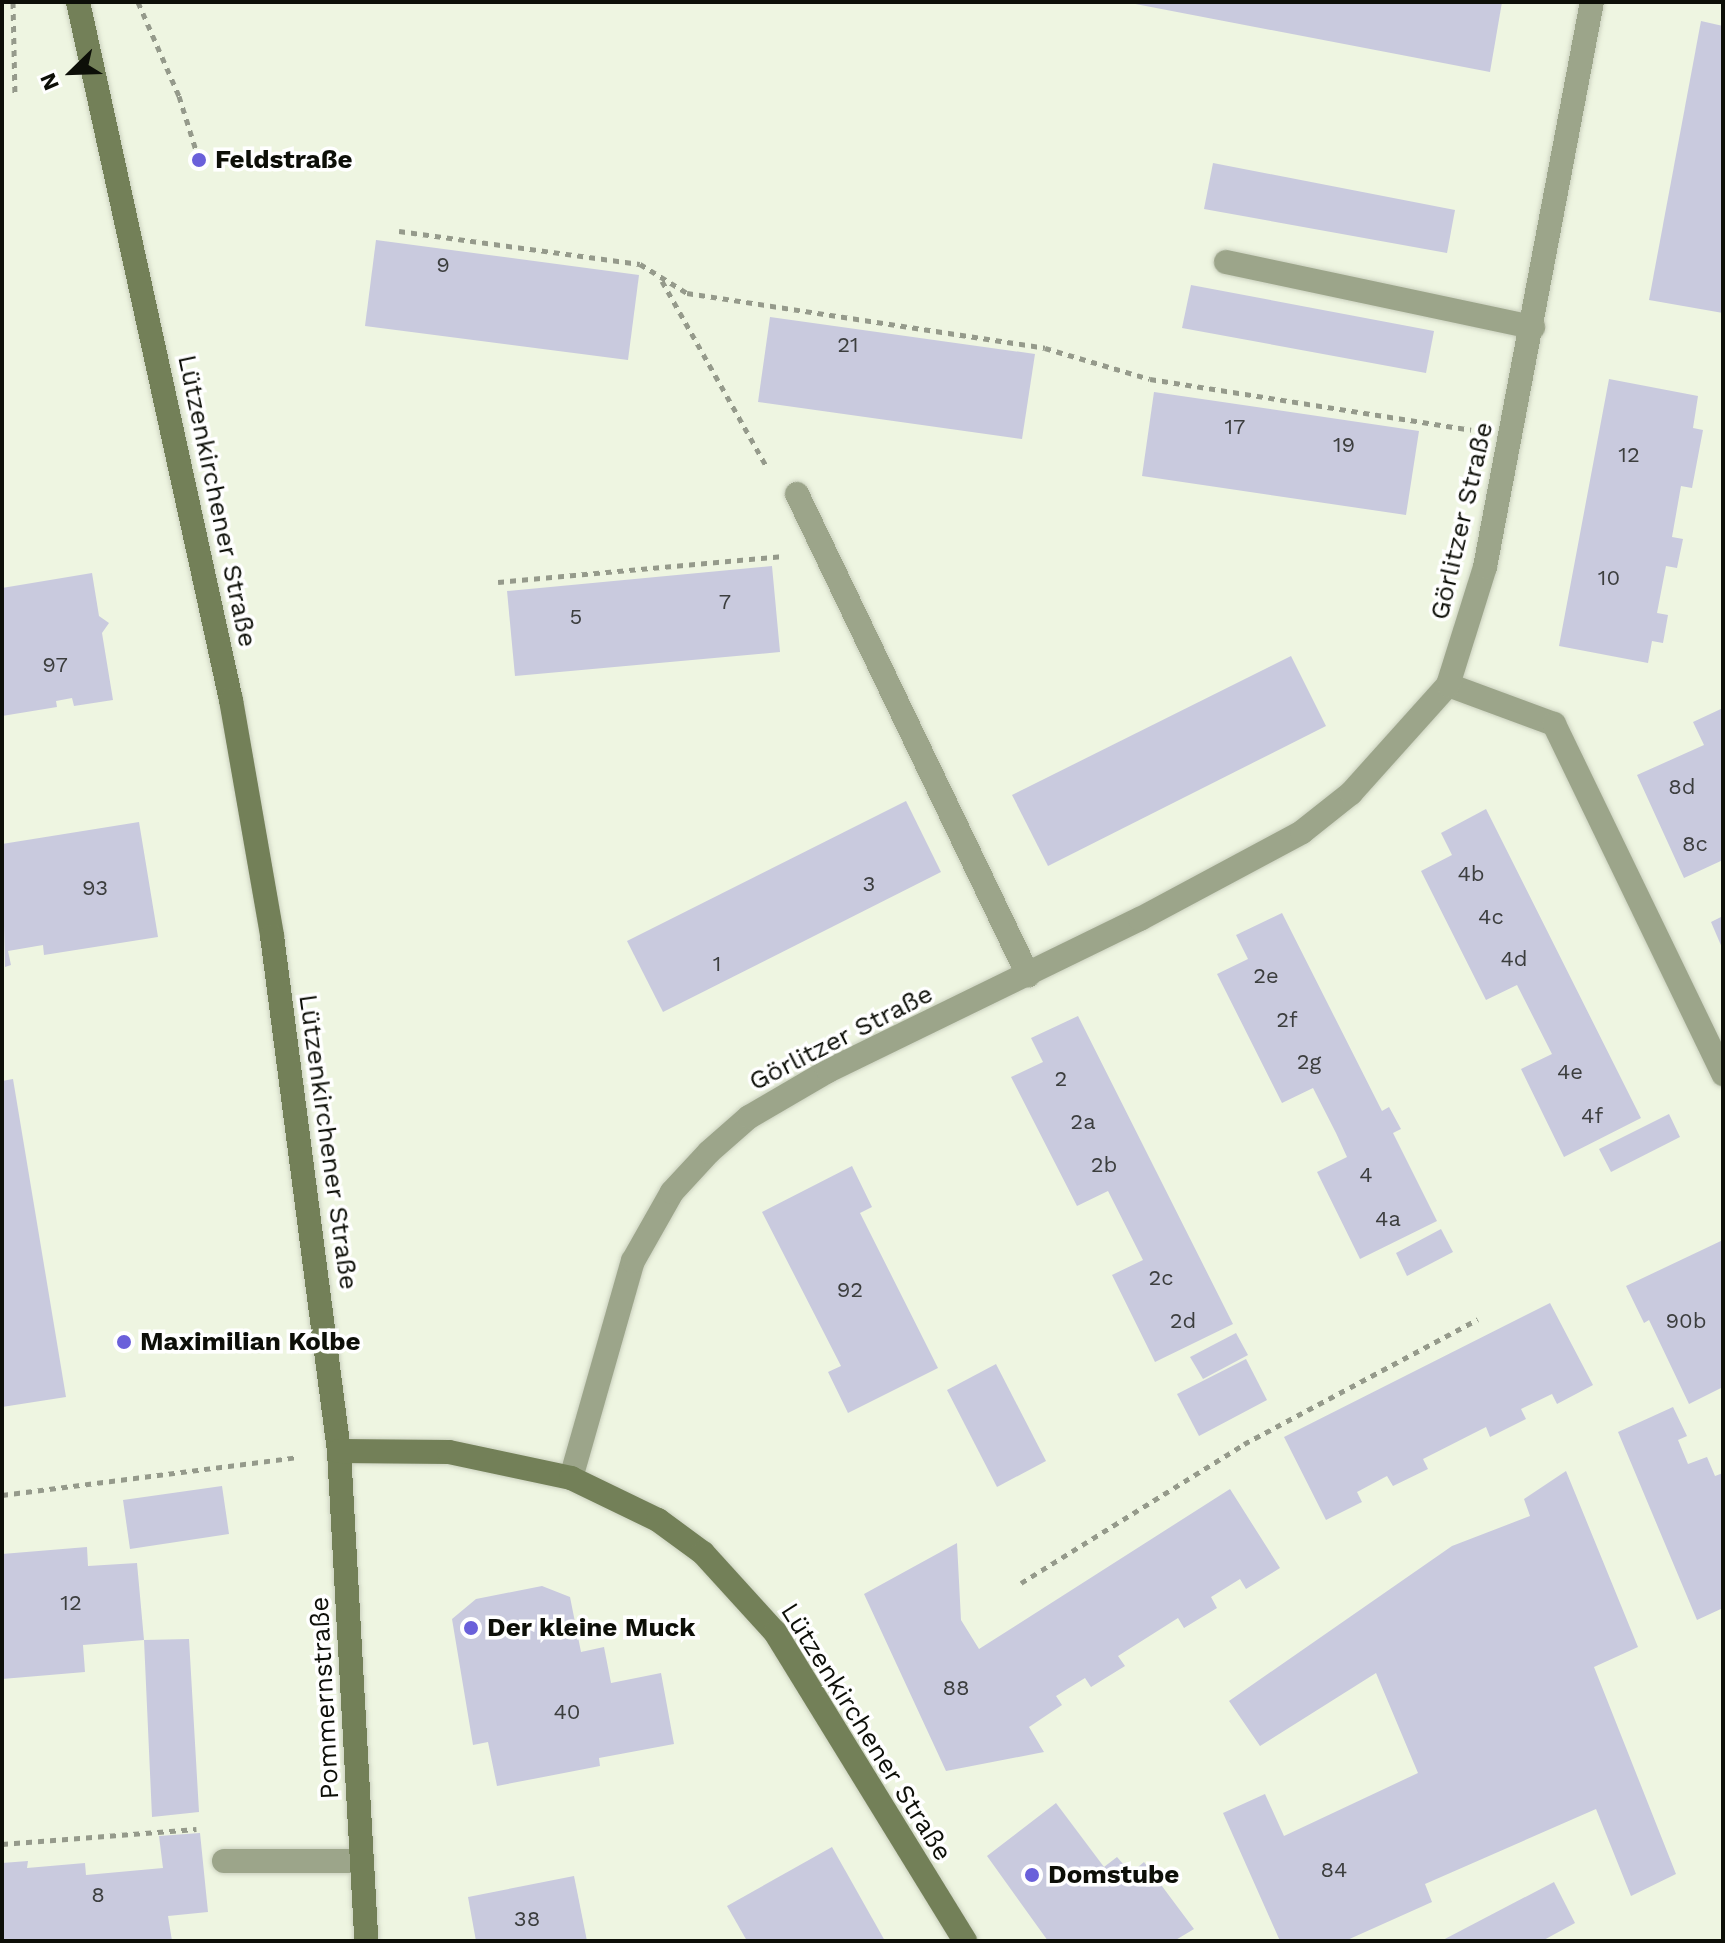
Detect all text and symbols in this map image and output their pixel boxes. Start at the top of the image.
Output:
north arrow [32,32,112,112]
text: N [35,69,64,94]
place label: Feldstraße [215,144,353,176]
marker: Feldstraße [190,151,208,169]
house number: 9 [436,252,450,278]
house number: 21 [837,332,859,358]
street label: Lützenkirchener Straße [171,352,263,650]
house number: 17 [1225,414,1245,440]
street label: Görlitzer Straße [1424,419,1500,623]
house number: 19 [1333,432,1355,458]
house number: 12 [1618,442,1640,468]
house number: 10 [1598,565,1620,591]
house number: 7 [719,589,731,615]
house number: 5 [570,604,582,630]
house number: 97 [42,652,68,678]
house number: 8d [1668,774,1696,800]
house number: 8c [1682,831,1708,857]
house number: 4b [1457,861,1485,887]
house number: 3 [863,871,875,897]
house number: 93 [82,875,108,901]
house number: 4c [1478,904,1504,930]
house number: 4d [1500,946,1528,972]
house number: 1 [713,951,721,977]
house number: 2e [1253,963,1279,989]
street label: Görlitzer Straße [744,978,938,1098]
street label: Lützenkirchener Straße [292,992,364,1292]
house number: 2f [1276,1007,1298,1033]
house number: 2g [1297,1049,1321,1075]
house number: 4e [1557,1059,1583,1085]
house number: 2 [1055,1066,1067,1092]
house number: 4f [1581,1103,1603,1129]
house number: 2a [1070,1109,1096,1135]
house number: 2b [1091,1152,1117,1178]
house number: 4 [1359,1162,1373,1188]
house number: 4a [1375,1206,1401,1232]
house number: 2c [1148,1265,1174,1291]
house number: 92 [837,1277,863,1303]
house number: 2d [1170,1308,1196,1334]
house number: 90b [1665,1308,1707,1334]
place label: Maximilian Kolbe [140,1326,361,1358]
marker: Maximilian Kolbe [115,1333,133,1351]
house number: 12 [60,1590,82,1616]
street label: Pommernstraße [304,1596,346,1800]
street label: Lützenkirchener Straße [774,1597,958,1867]
place label: Der kleine Muck [487,1612,696,1644]
marker: Der kleine Muck [462,1619,480,1637]
house number: 88 [942,1675,970,1701]
house number: 40 [553,1699,581,1725]
house number: 84 [1321,1857,1347,1883]
place label: Domstube [1048,1859,1179,1891]
marker: Domstube [1023,1866,1041,1884]
house number: 8 [91,1882,105,1908]
house number: 38 [514,1906,540,1932]

